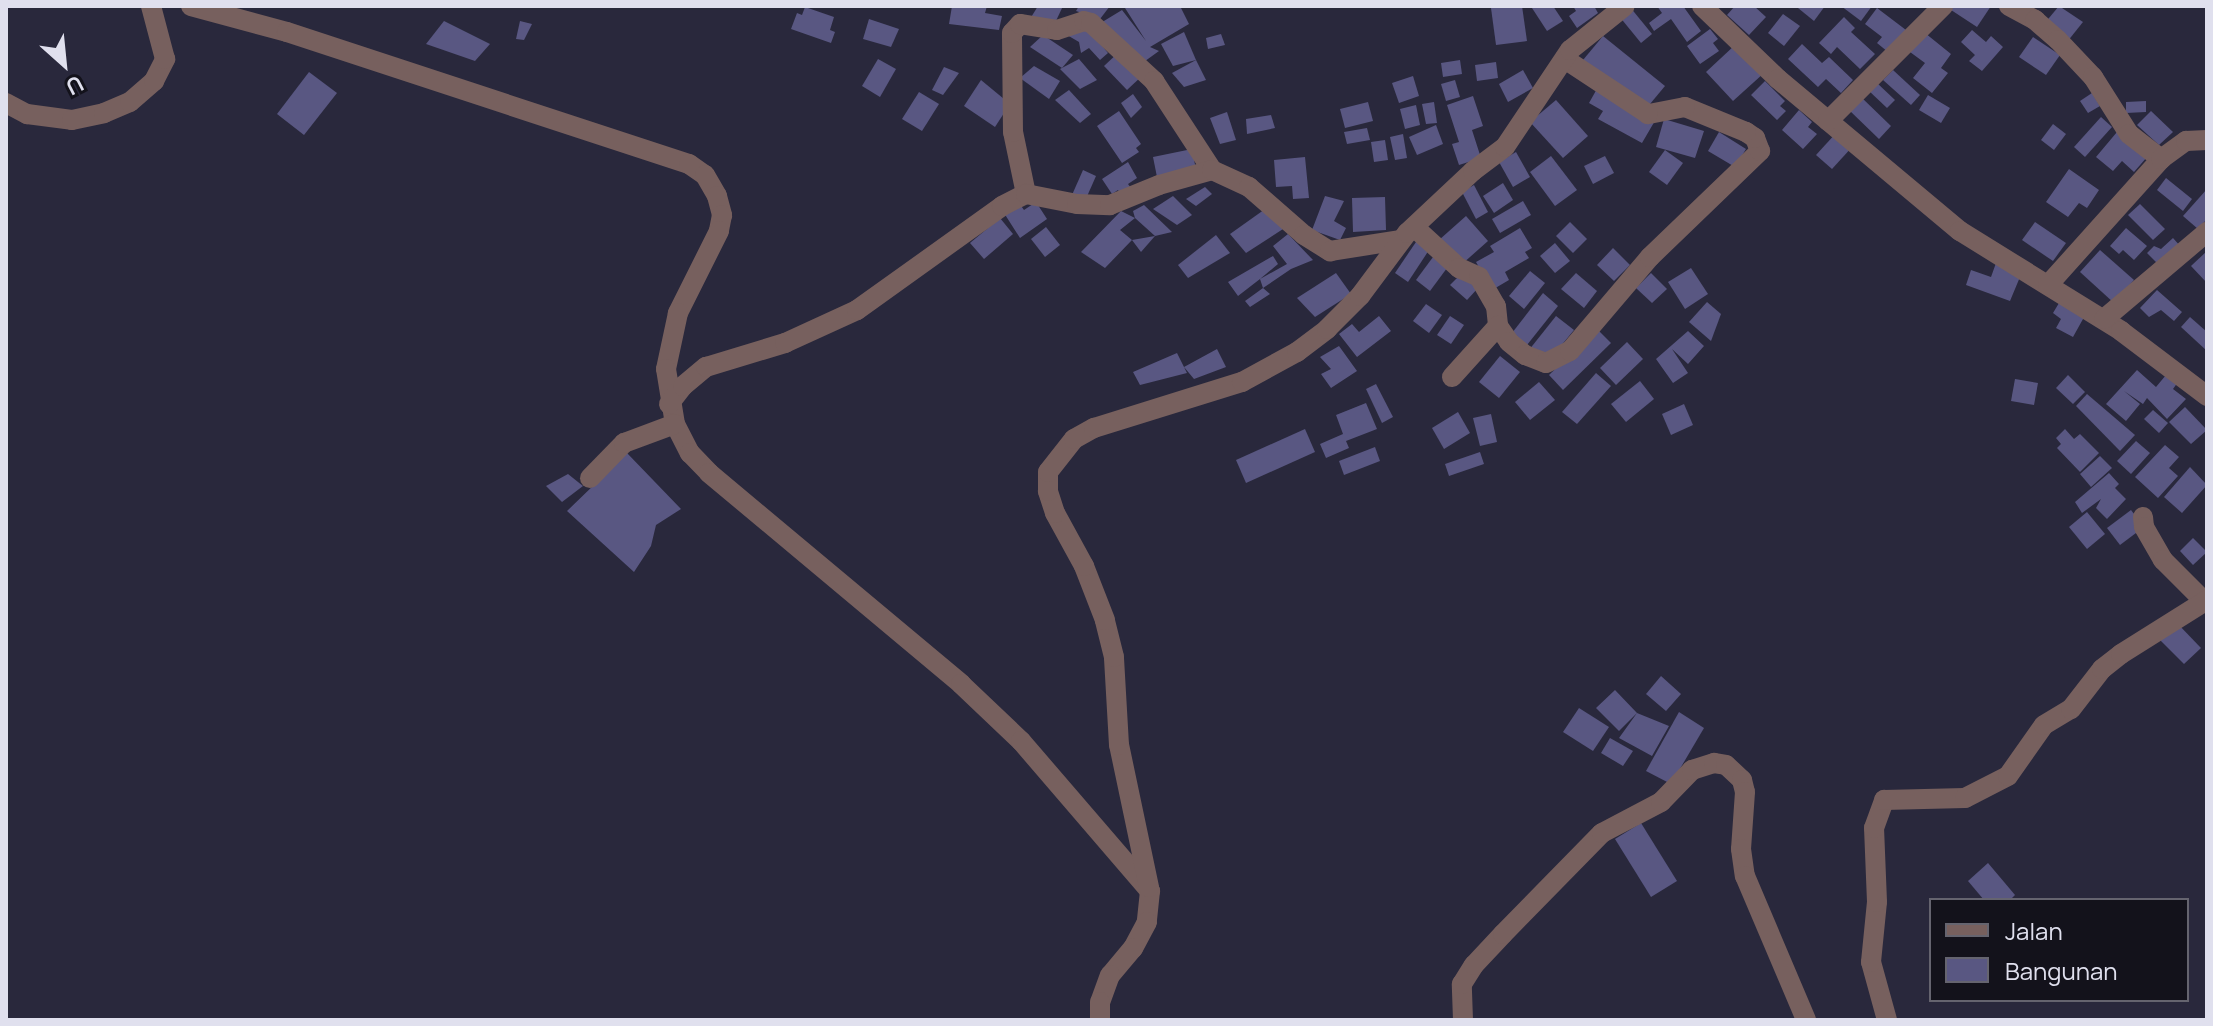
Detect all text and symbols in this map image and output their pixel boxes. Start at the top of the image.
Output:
north arrow [24,24,104,104]
text: U [61,68,89,102]
legend [1929,898,2189,1002]
text: Jalan [2005,914,2063,947]
text: Bangunan [2005,954,2118,987]

